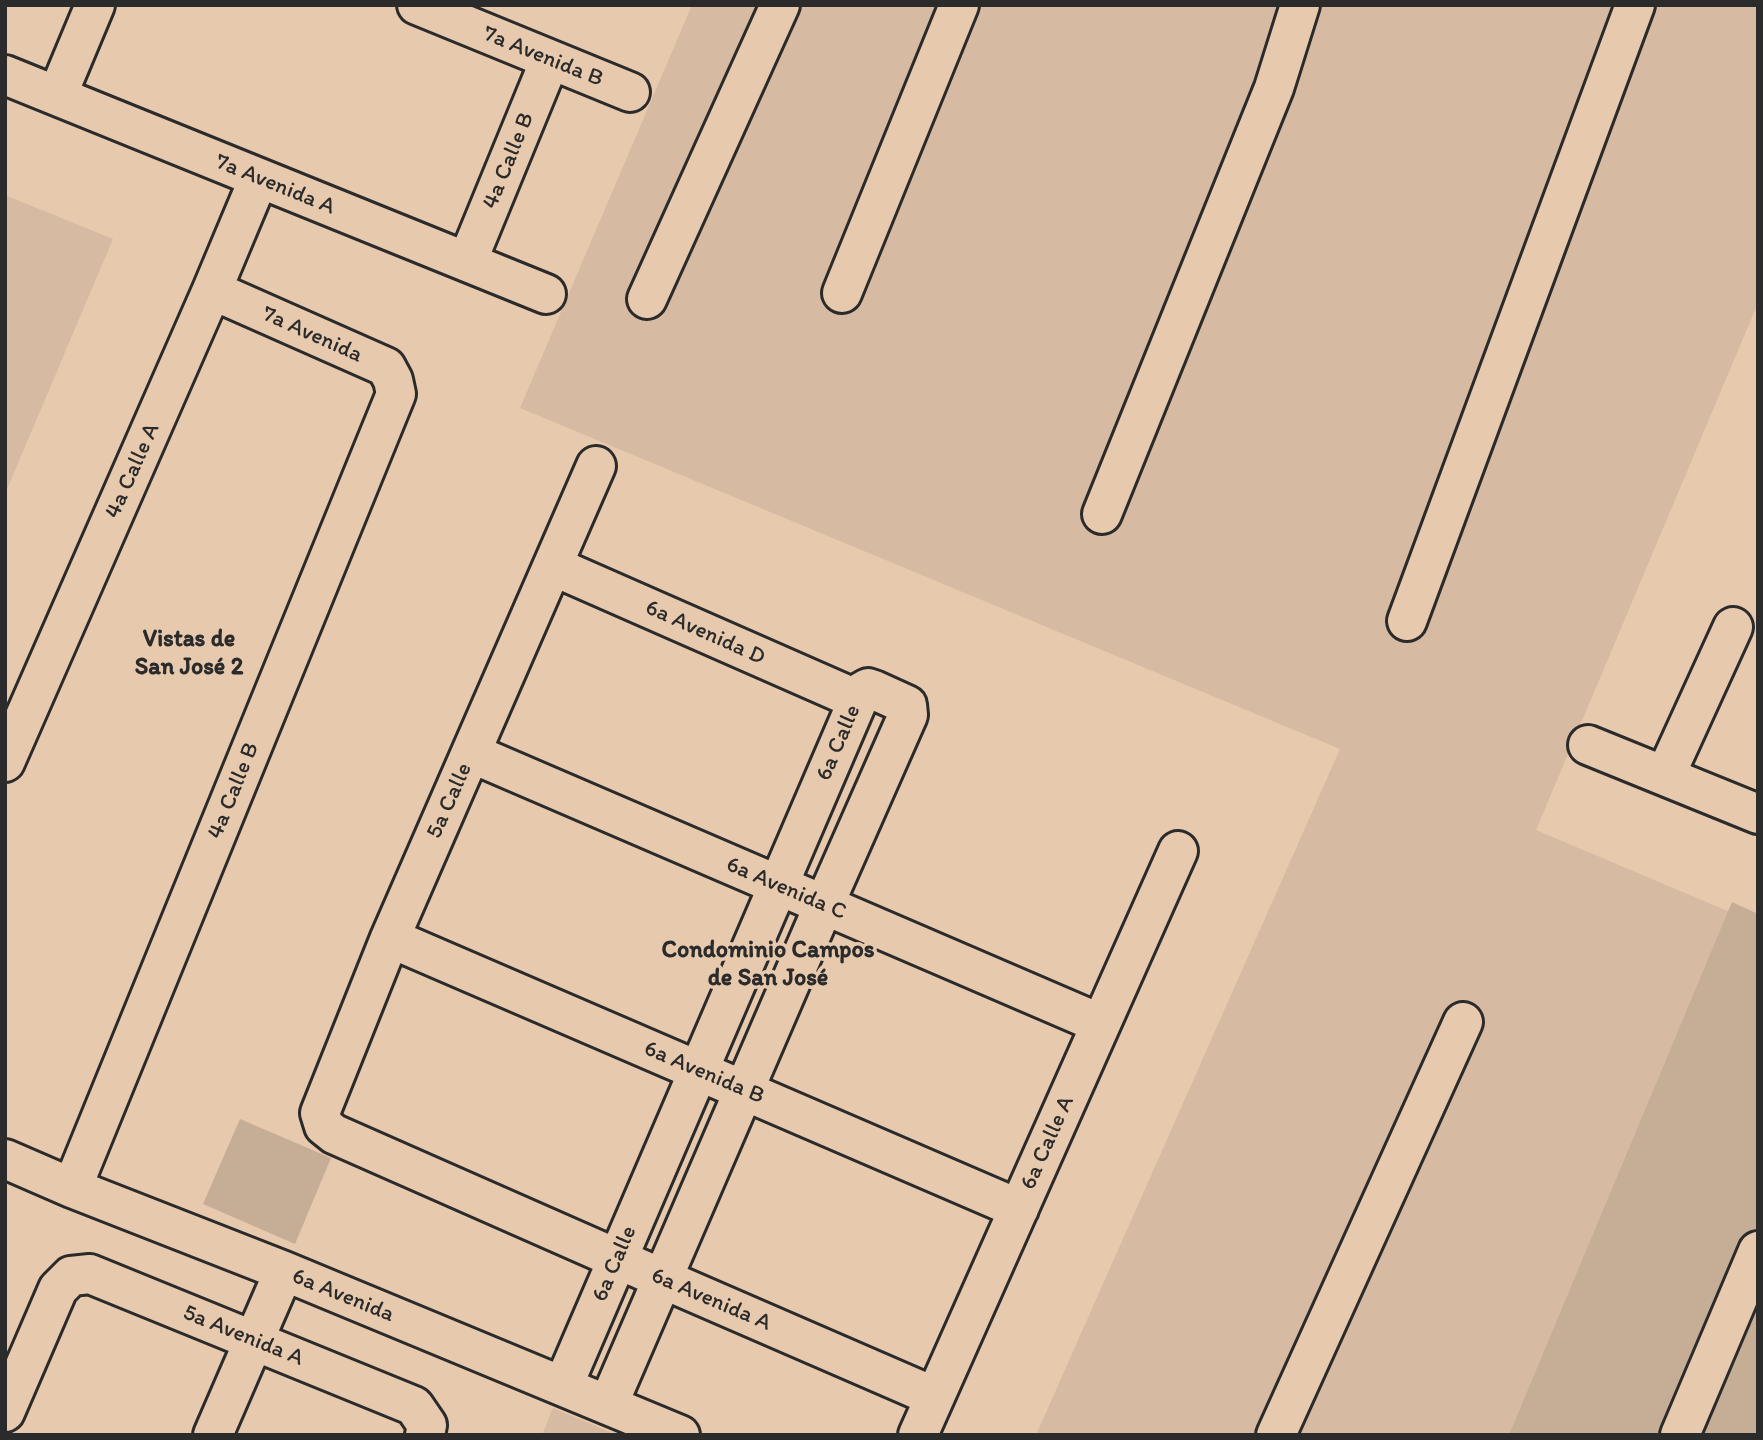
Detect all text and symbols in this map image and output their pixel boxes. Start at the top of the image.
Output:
street label: 7a Avenida B [479,20,607,94]
street label: 4a Calle B [477,109,541,213]
street label: 7a Avenida A [211,148,339,222]
street label: 7a Avenida [257,301,367,369]
street label: 4a Calle A [100,419,166,523]
street label: 6a Avenida D [641,594,769,672]
district label: Vistas de San José 2 [135,626,243,682]
street label: 6a Calle [811,701,867,785]
street label: 4a Calle B [202,739,266,843]
street label: 5a Calle [421,759,479,843]
street label: 6a Avenida C [722,851,850,927]
district label: Condominio Campos de San José [662,937,874,993]
street label: 6a Avenida B [640,1035,768,1111]
street label: 6a Calle A [1015,1092,1081,1194]
street label: 6a Calle [587,1222,643,1306]
street label: 6a Avenida A [647,1262,775,1338]
street label: 6a Avenida [288,1263,398,1329]
street label: 5a Avenida A [179,1299,307,1373]

